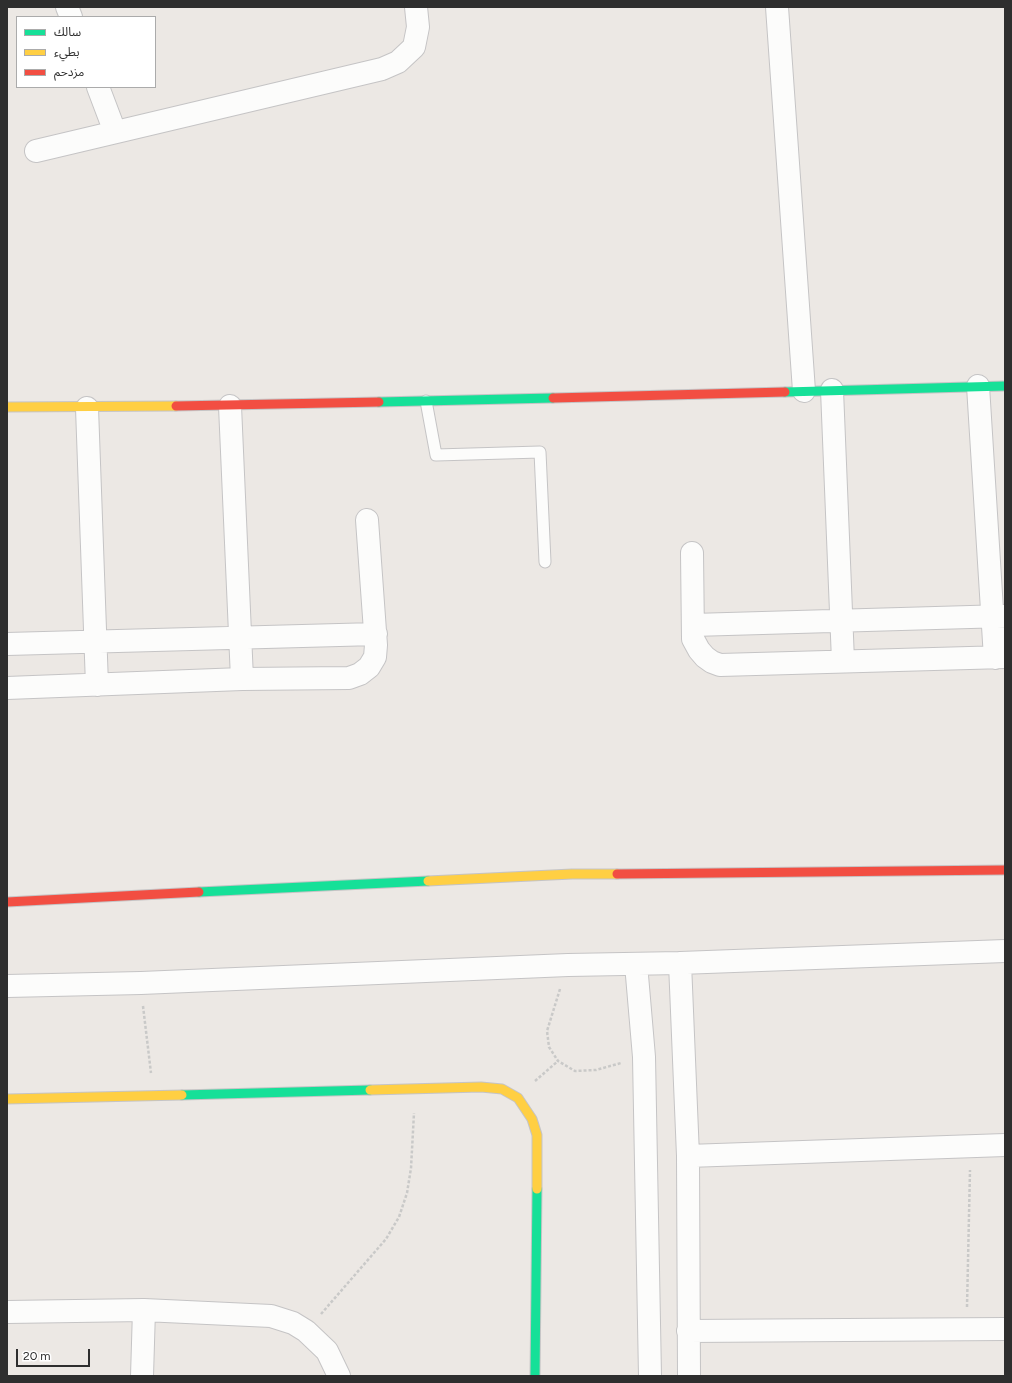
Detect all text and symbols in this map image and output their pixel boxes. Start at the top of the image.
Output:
legend [16,16,156,88]
text: سالك [54,25,81,39]
text: بطيء [54,45,80,59]
text: مزدحم [54,65,84,79]
scale bar [18,1341,92,1367]
text: 20 m [23,1349,51,1363]

